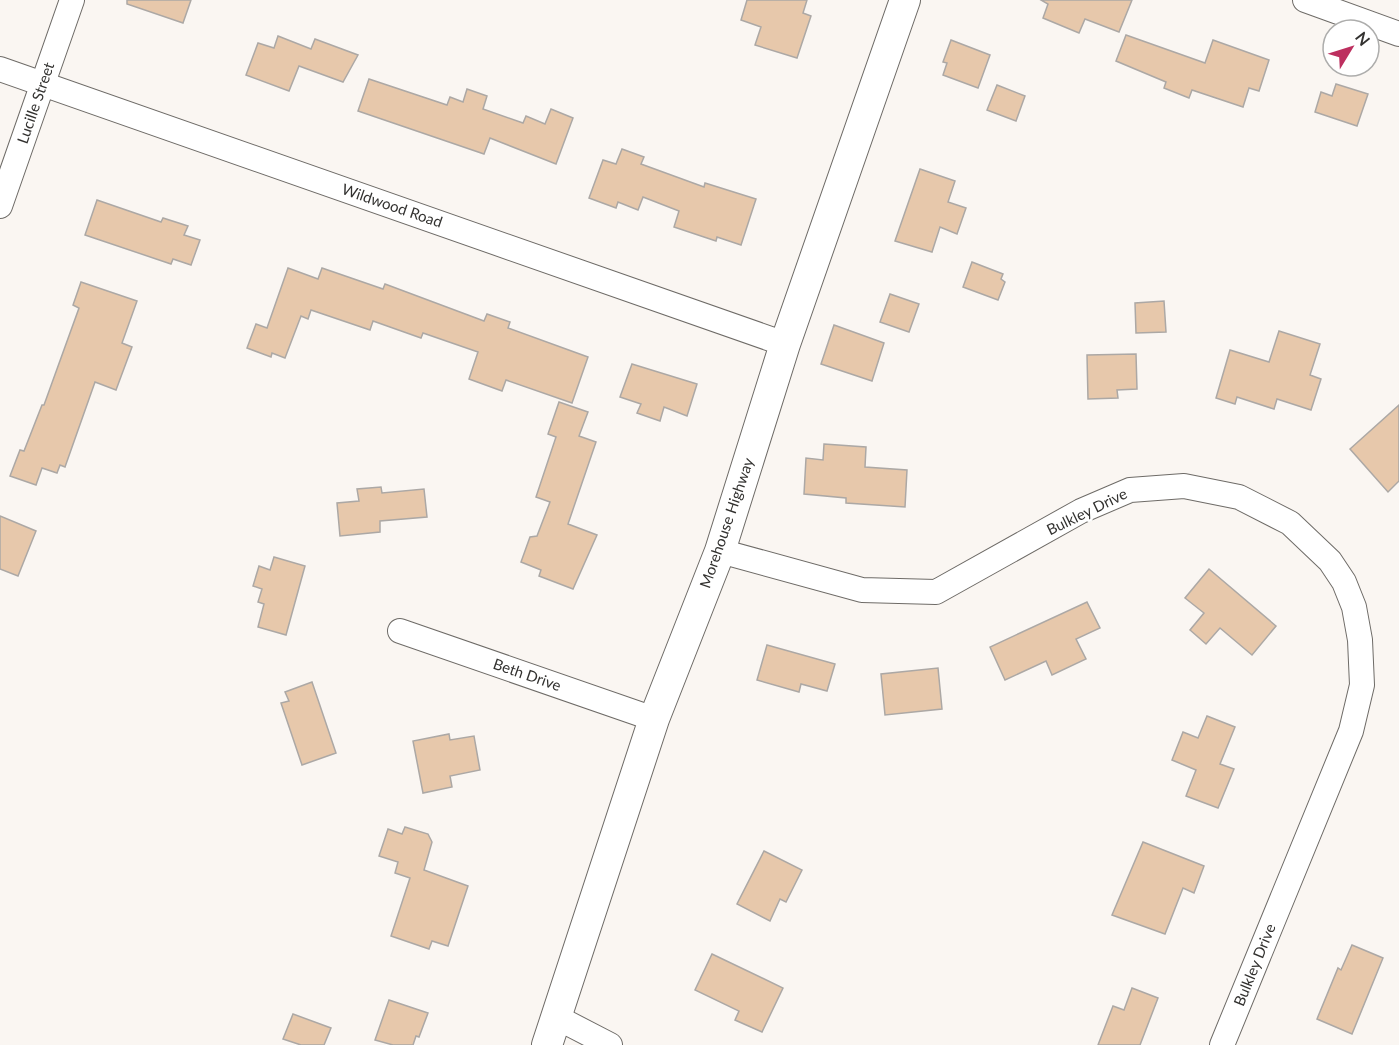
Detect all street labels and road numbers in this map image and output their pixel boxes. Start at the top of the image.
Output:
street label: Lucille Street [13,59,58,146]
street label: Wildwood Road [340,179,445,231]
street label: Morehouse Highway [695,455,757,590]
street label: Bulkley Drive [1043,484,1130,538]
street label: Beth Drive [491,654,564,694]
street label: Bulkley Drive [1229,921,1279,1008]

